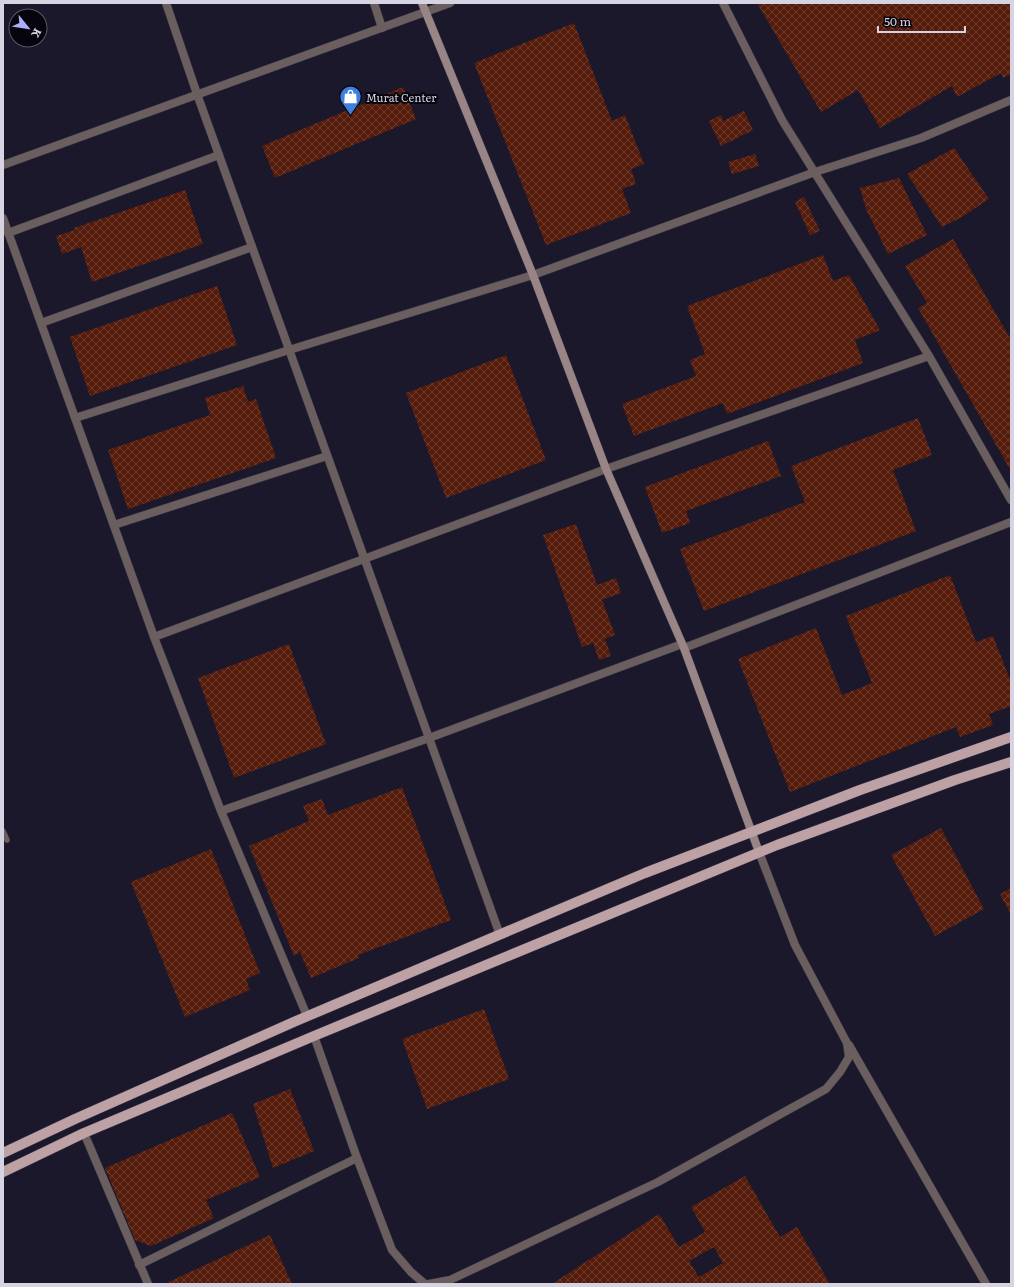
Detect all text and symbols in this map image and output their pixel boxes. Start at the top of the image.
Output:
north arrow [8,8,48,48]
scale bar [878,8,965,34]
text: 50 m [884,12,911,30]
text: K [28,26,47,42]
shop icon: Murat Center [337,84,363,117]
place label: Murat Center [366,89,437,105]

